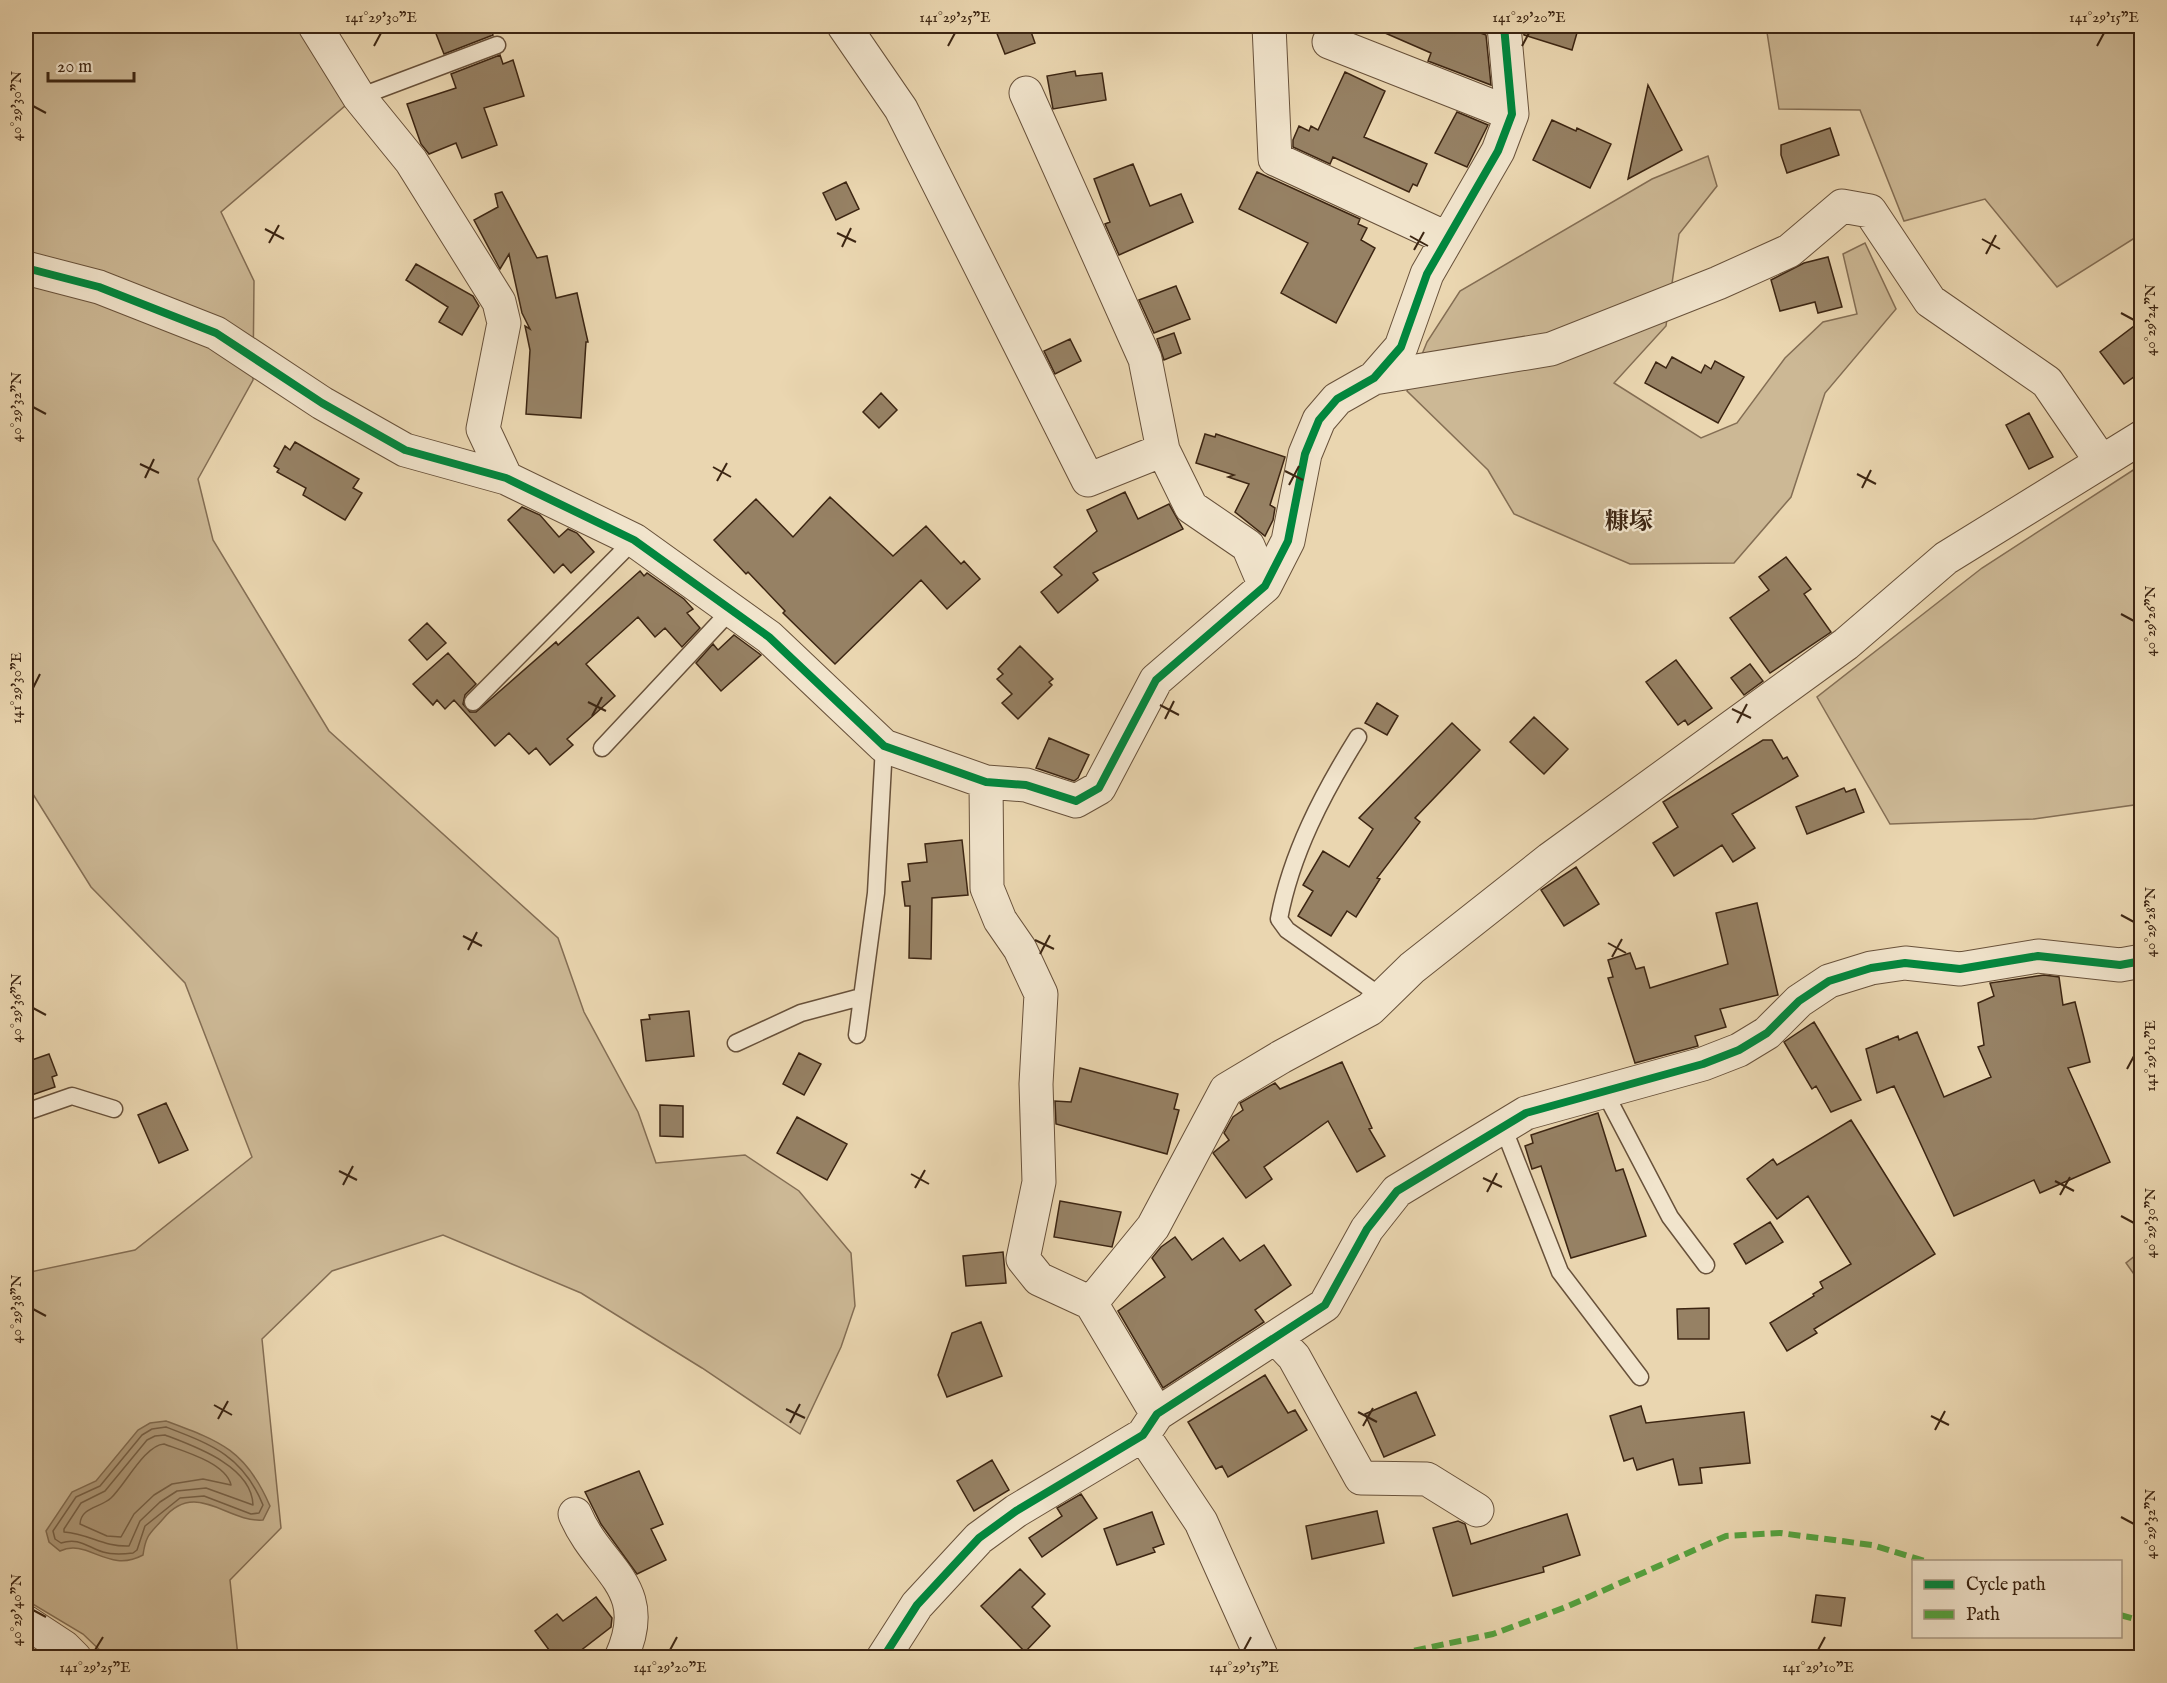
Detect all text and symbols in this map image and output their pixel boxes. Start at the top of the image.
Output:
text: 141°29'30"E [345,8,417,27]
text: 141°29'25"E [919,8,991,27]
text: 141°29'20"E [1492,8,1566,27]
text: 141°29'15"E [2069,8,2139,27]
scale bar [48,45,134,83]
text: 20 m [57,56,92,79]
text: 40°29'30"N [7,71,26,141]
text: 40°29'24"N [2141,284,2160,356]
text: 40°29'32"N [7,372,26,442]
district label: 糠塚 [1605,507,1653,538]
text: 40°29'26"N [2141,585,2160,657]
text: 141°29'30"E [7,652,26,724]
text: 40°29'28"N [2141,887,2160,957]
text: 40°29'36"N [7,973,26,1043]
text: 141°29'10"E [2141,1020,2160,1092]
text: 40°29'30"N [2141,1188,2160,1258]
text: 40°29'38"N [7,1274,26,1344]
text: 40°29'32"N [2141,1489,2160,1559]
legend [1912,1560,2122,1638]
text: 40°29'40"N [7,1574,26,1646]
text: Cycle path [1966,1574,2046,1597]
text: Path [1966,1604,2000,1627]
text: 141°29'25"E [59,1658,131,1677]
text: 141°29'20"E [633,1658,707,1677]
text: 141°29'15"E [1209,1658,1279,1677]
text: 141°29'10"E [1782,1658,1854,1677]

